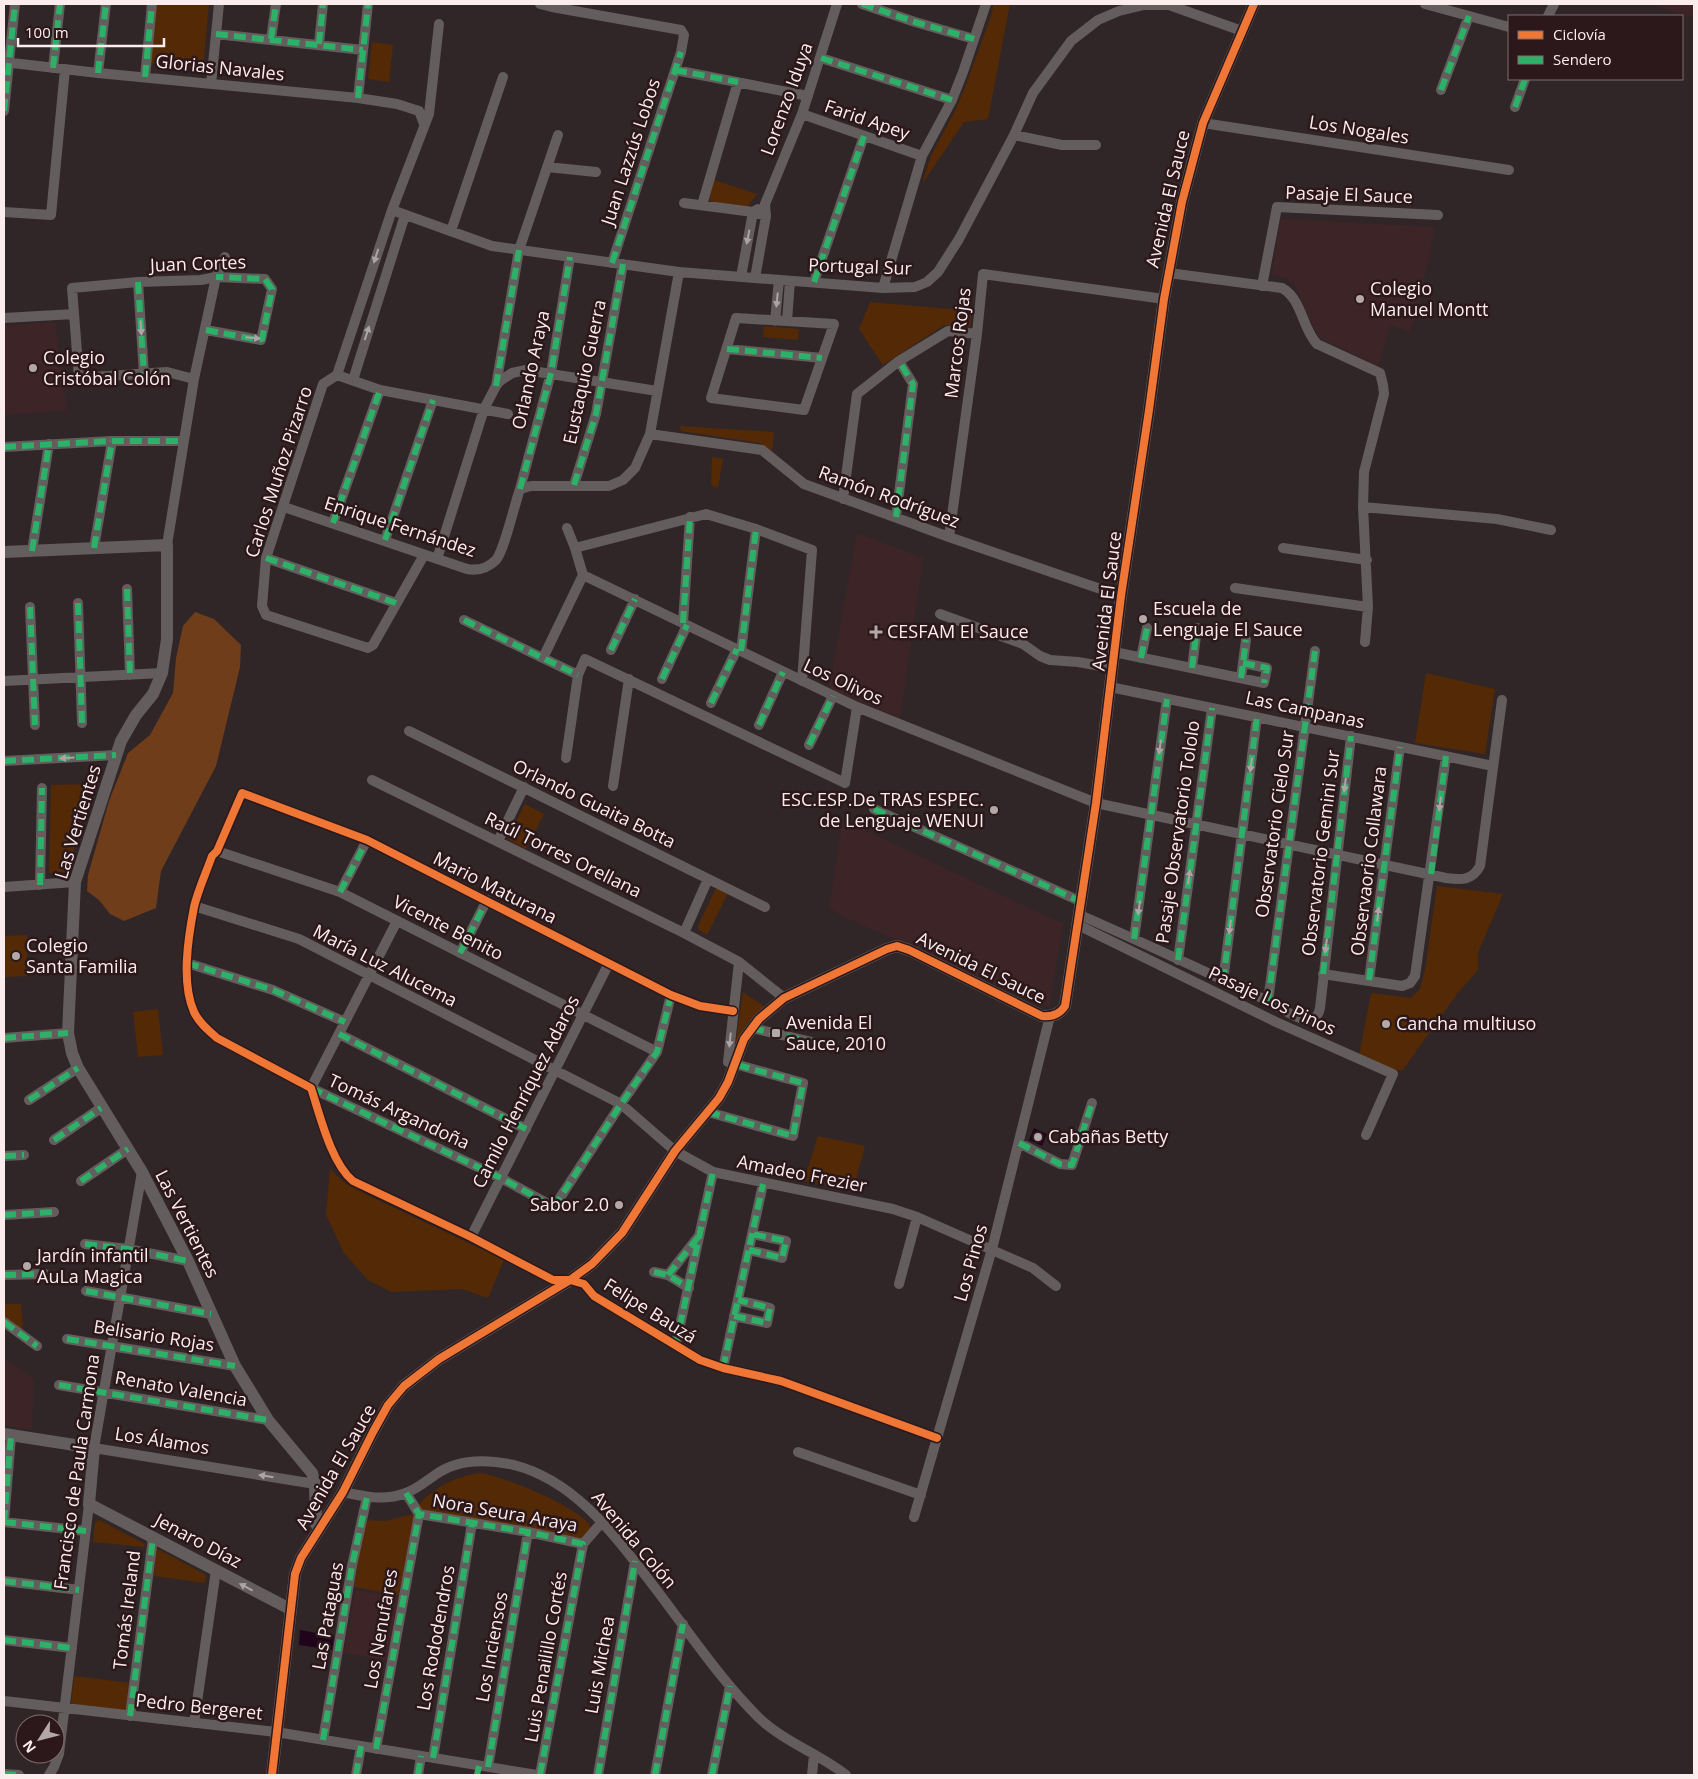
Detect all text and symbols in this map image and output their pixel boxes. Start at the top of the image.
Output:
scale bar [18,15,164,47]
legend [1508,15,1683,80]
text: 100 m [25,22,69,42]
text: Ciclovía [1553,24,1606,44]
street label: Lorenzo Iduya [754,39,818,159]
street label: Glorias Navales [155,48,286,86]
text: Sendero [1553,49,1612,69]
street label: Juan Lazzús Lobos [594,75,665,230]
street label: Farid Apey [822,93,914,145]
street label: Los Nogales [1307,109,1411,149]
street label: Avenida El Sauce [1140,128,1195,270]
street label: Pasaje El Sauce [1285,180,1413,208]
one-way arrow [744,230,752,246]
street label: Juan Cortes [147,249,246,277]
one-way arrow [372,249,380,264]
street label: Portugal Sur [808,252,913,280]
place label: Colegio Manuel Montt [1370,276,1489,321]
street label: Marcos Rojas [938,286,976,400]
one-way arrow [773,292,781,308]
marker: Colegio Manuel Montt [1354,293,1366,305]
street label: Eustaquio Guerra [557,297,611,446]
street label: Orlando Araya [506,308,554,432]
one-way arrow [137,320,145,336]
one-way arrow [364,326,372,341]
one-way arrow [246,334,262,342]
place label: Colegio Cristóbal Colón [43,345,171,390]
marker: Colegio Cristóbal Colón [27,362,39,374]
street label: Carlos Muñoz Pizarro [239,383,317,560]
street label: Ramón Rodríguez [815,459,963,533]
street label: Enrique Fernández [321,490,479,562]
street label: Avenida El Sauce [1086,530,1126,672]
place label: Escuela de Lenguaje El Sauce [1153,596,1303,641]
marker: Escuela de Lenguaje El Sauce [1137,613,1149,625]
place label: CESFAM El Sauce [887,619,1029,643]
marker: CESFAM El Sauce [869,625,883,639]
street label: Los Olivos [800,652,887,710]
street label: Las Campanas [1243,685,1367,733]
street label: Pasaje Observatorio Tololo [1149,719,1205,945]
street label: Observatorio Cielo Sur [1249,728,1299,919]
one-way arrow [1156,739,1164,755]
street label: Observatorio Gemini Sur [1295,748,1345,957]
street label: Orlando Guaita Botta [509,753,680,853]
one-way arrow [59,754,75,762]
one-way arrow [1247,758,1255,774]
street label: Las Vertientes [48,762,106,882]
street label: Observaorio Collawara [1344,765,1392,957]
one-way arrow [1341,777,1349,793]
place label: ESC.ESP.De TRAS ESPEC. de Lenguaje WENUI [781,787,984,832]
one-way arrow [1436,797,1444,813]
marker: ESC.ESP.De TRAS ESPEC. de Lenguaje WENUI [988,804,1000,816]
street label: Raúl Torres Orellana [481,806,646,903]
street label: Mario Maturana [430,846,561,929]
one-way arrow [1185,869,1193,885]
street label: Vicente Benito [389,889,508,965]
one-way arrow [1134,900,1142,916]
one-way arrow [1374,906,1382,922]
street label: María Luz Alucema [309,918,462,1012]
one-way arrow [1226,919,1234,935]
street label: Avenida El Sauce [913,925,1050,1009]
place label: Colegio Santa Familia [26,933,138,978]
one-way arrow [1322,939,1330,955]
marker: Colegio Santa Familia [10,950,22,962]
street label: Pasaje Los Pinos [1205,960,1340,1040]
street label: Camilo Henríquez Adaros [466,991,584,1192]
place label: Avenida El Sauce, 2010 [786,1010,886,1055]
place label: Cancha multiuso [1396,1011,1536,1035]
marker: Cancha multiuso [1380,1018,1392,1030]
marker: Avenida El Sauce, 2010 [770,1027,782,1039]
one-way arrow [726,1032,734,1048]
street label: Tomás Argandoña [325,1068,474,1154]
place label: Cabañas Betty [1048,1124,1169,1148]
marker: Cabañas Betty [1032,1131,1044,1143]
street label: Amadeo Frezier [735,1149,870,1198]
street label: Las Vertientes [150,1166,225,1282]
place label: Sabor 2.0 [530,1192,609,1216]
marker: Sabor 2.0 [613,1199,625,1211]
street label: Los Pinos [948,1221,993,1304]
place label: Jardín infantil AuLa Magica [35,1243,149,1288]
marker: Jardín infantil AuLa Magica [21,1260,33,1272]
street label: Felipe Bauzá [599,1272,702,1348]
street label: Belisario Rojas [92,1314,216,1356]
street label: Francisco de Paula Carmona [48,1353,104,1591]
street label: Renato Valencia [113,1365,249,1411]
street label: Avenida El Sauce [290,1400,381,1533]
street label: Los Álamos [113,1421,211,1459]
one-way arrow [258,1471,274,1479]
street label: Avenida Colón [587,1486,683,1593]
street label: Nora Seura Araya [431,1487,580,1537]
street label: Jenaro Díaz [149,1506,246,1573]
street label: Tomás Ireland [107,1549,145,1671]
street label: Las Pataguas [306,1560,348,1672]
street label: Los Rododendros [410,1563,460,1712]
street label: Los Nenufares [358,1567,402,1691]
street label: Luis Penailillo Cortés [518,1570,572,1744]
one-way arrow [240,1582,253,1591]
street label: Los Inciensos [469,1590,513,1704]
street label: Luis Michea [579,1614,619,1716]
street label: Pedro Bergeret [134,1687,264,1725]
north arrow [15,1714,65,1764]
text: N [18,1737,40,1757]

